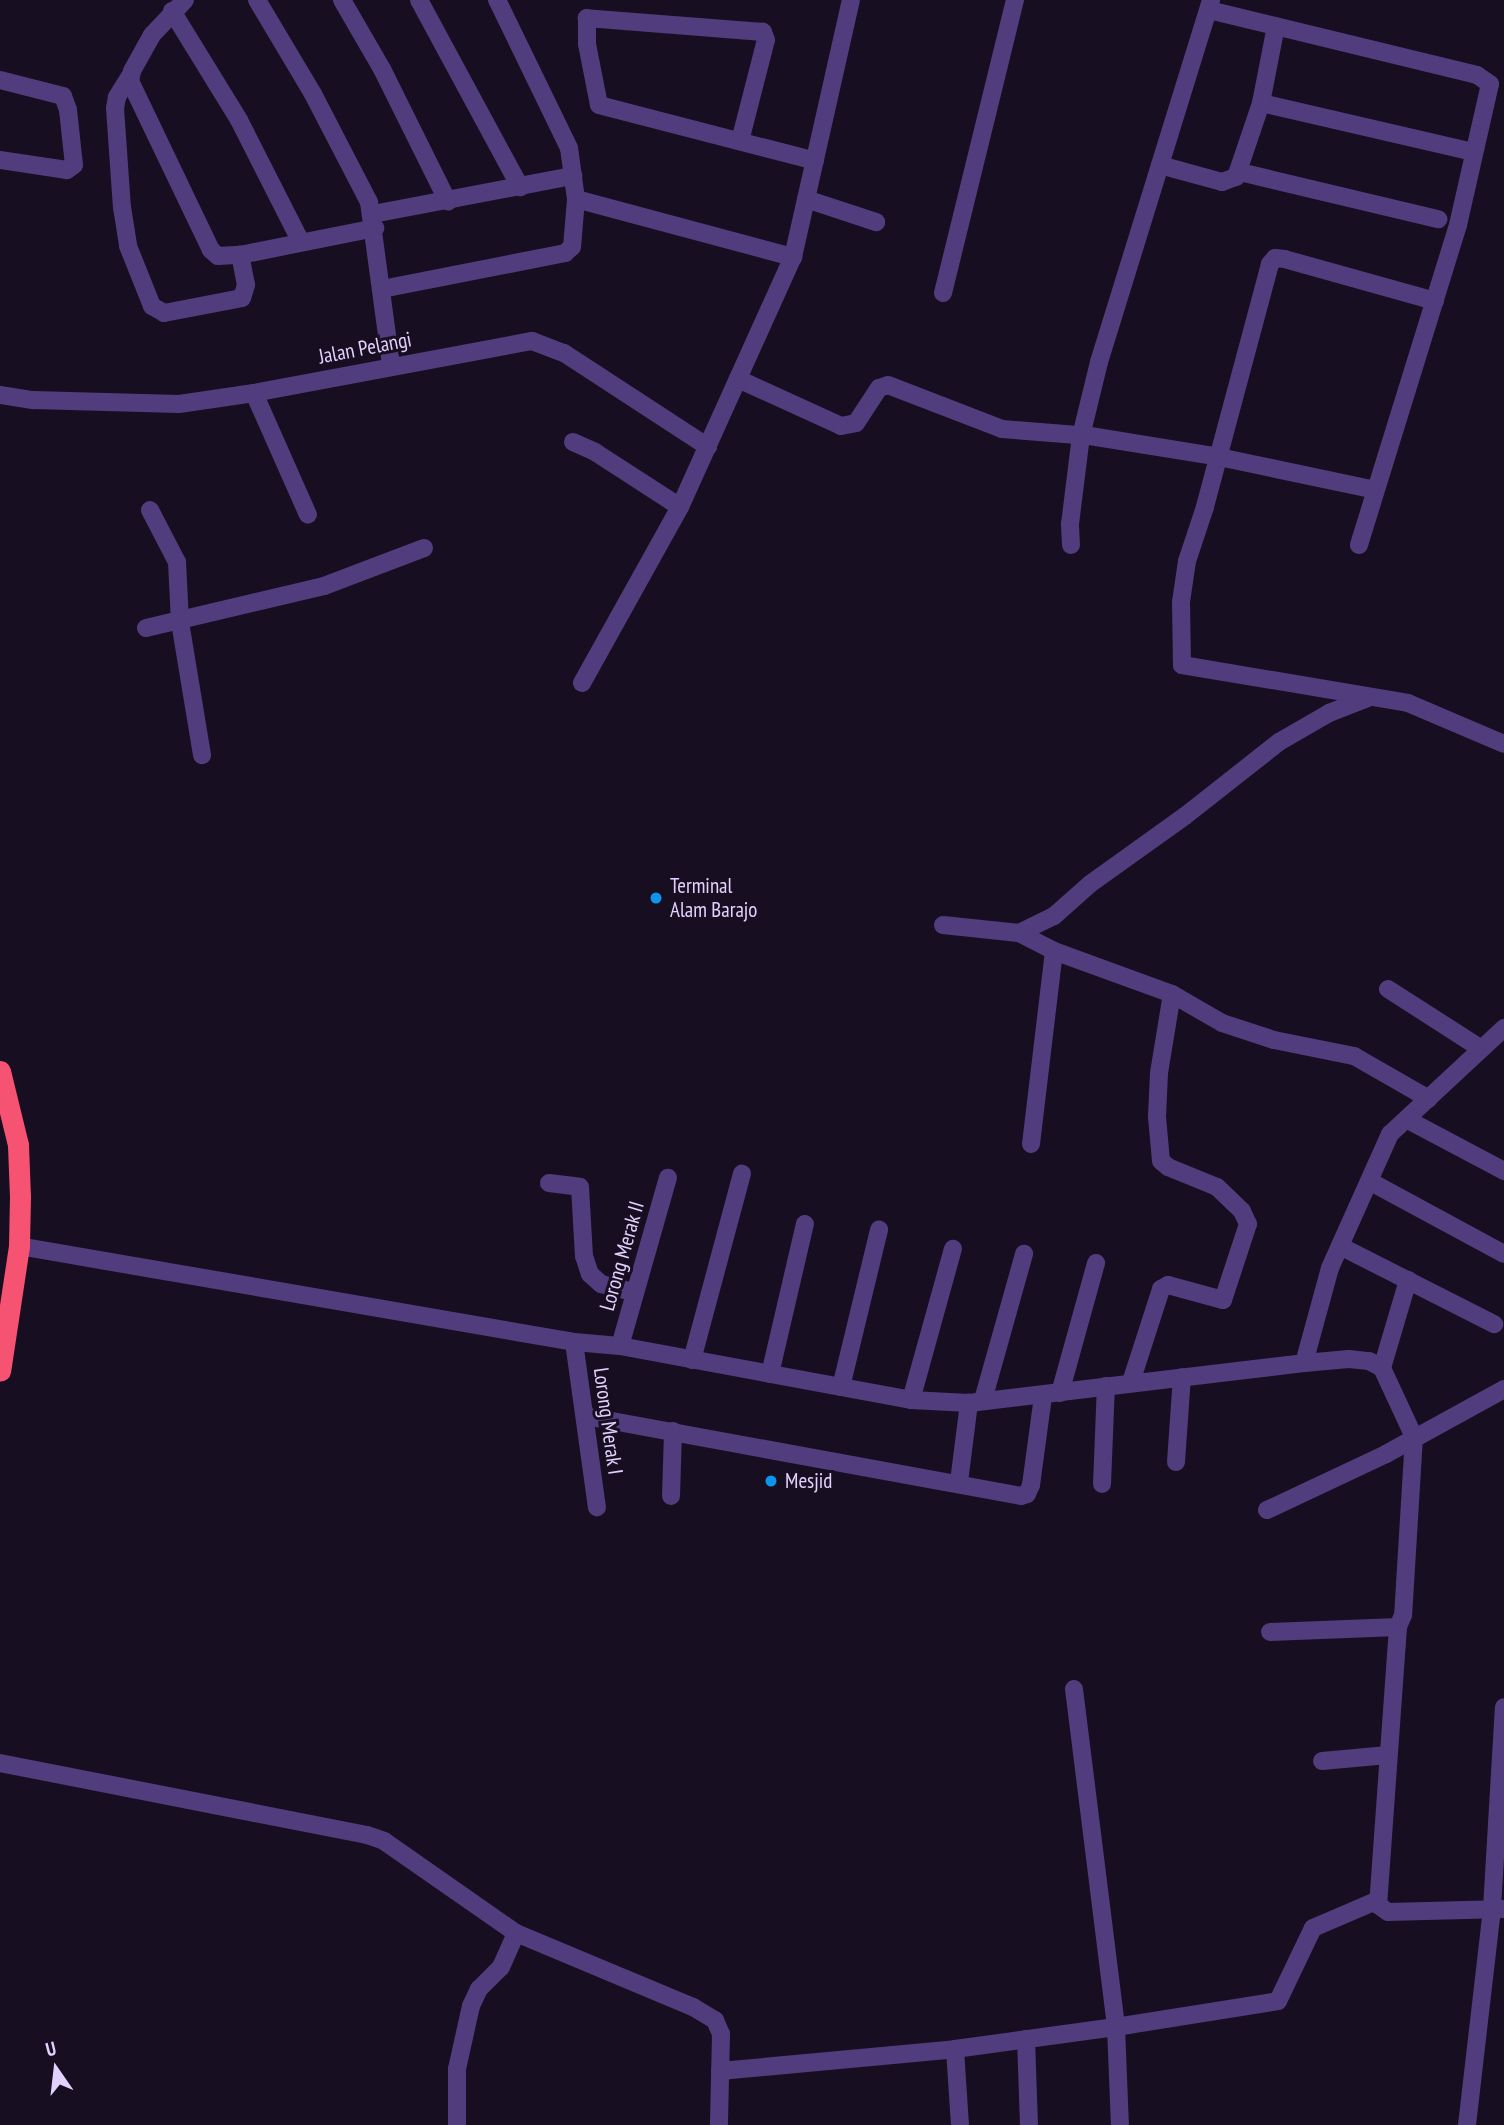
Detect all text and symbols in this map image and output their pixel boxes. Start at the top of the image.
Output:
street label: Jalan Pelangi [316,327,414,369]
place label: Terminal Alam Barajo [670,873,757,923]
marker: Terminal Alam Barajo [648,890,664,906]
street label: Lorong Merak II [594,1198,650,1314]
street label: Lorong Merak I [588,1366,628,1476]
place label: Mesjid [785,1468,832,1494]
marker: Mesjid [763,1473,779,1489]
north arrow [21,2034,91,2104]
text: U [43,2036,59,2061]

